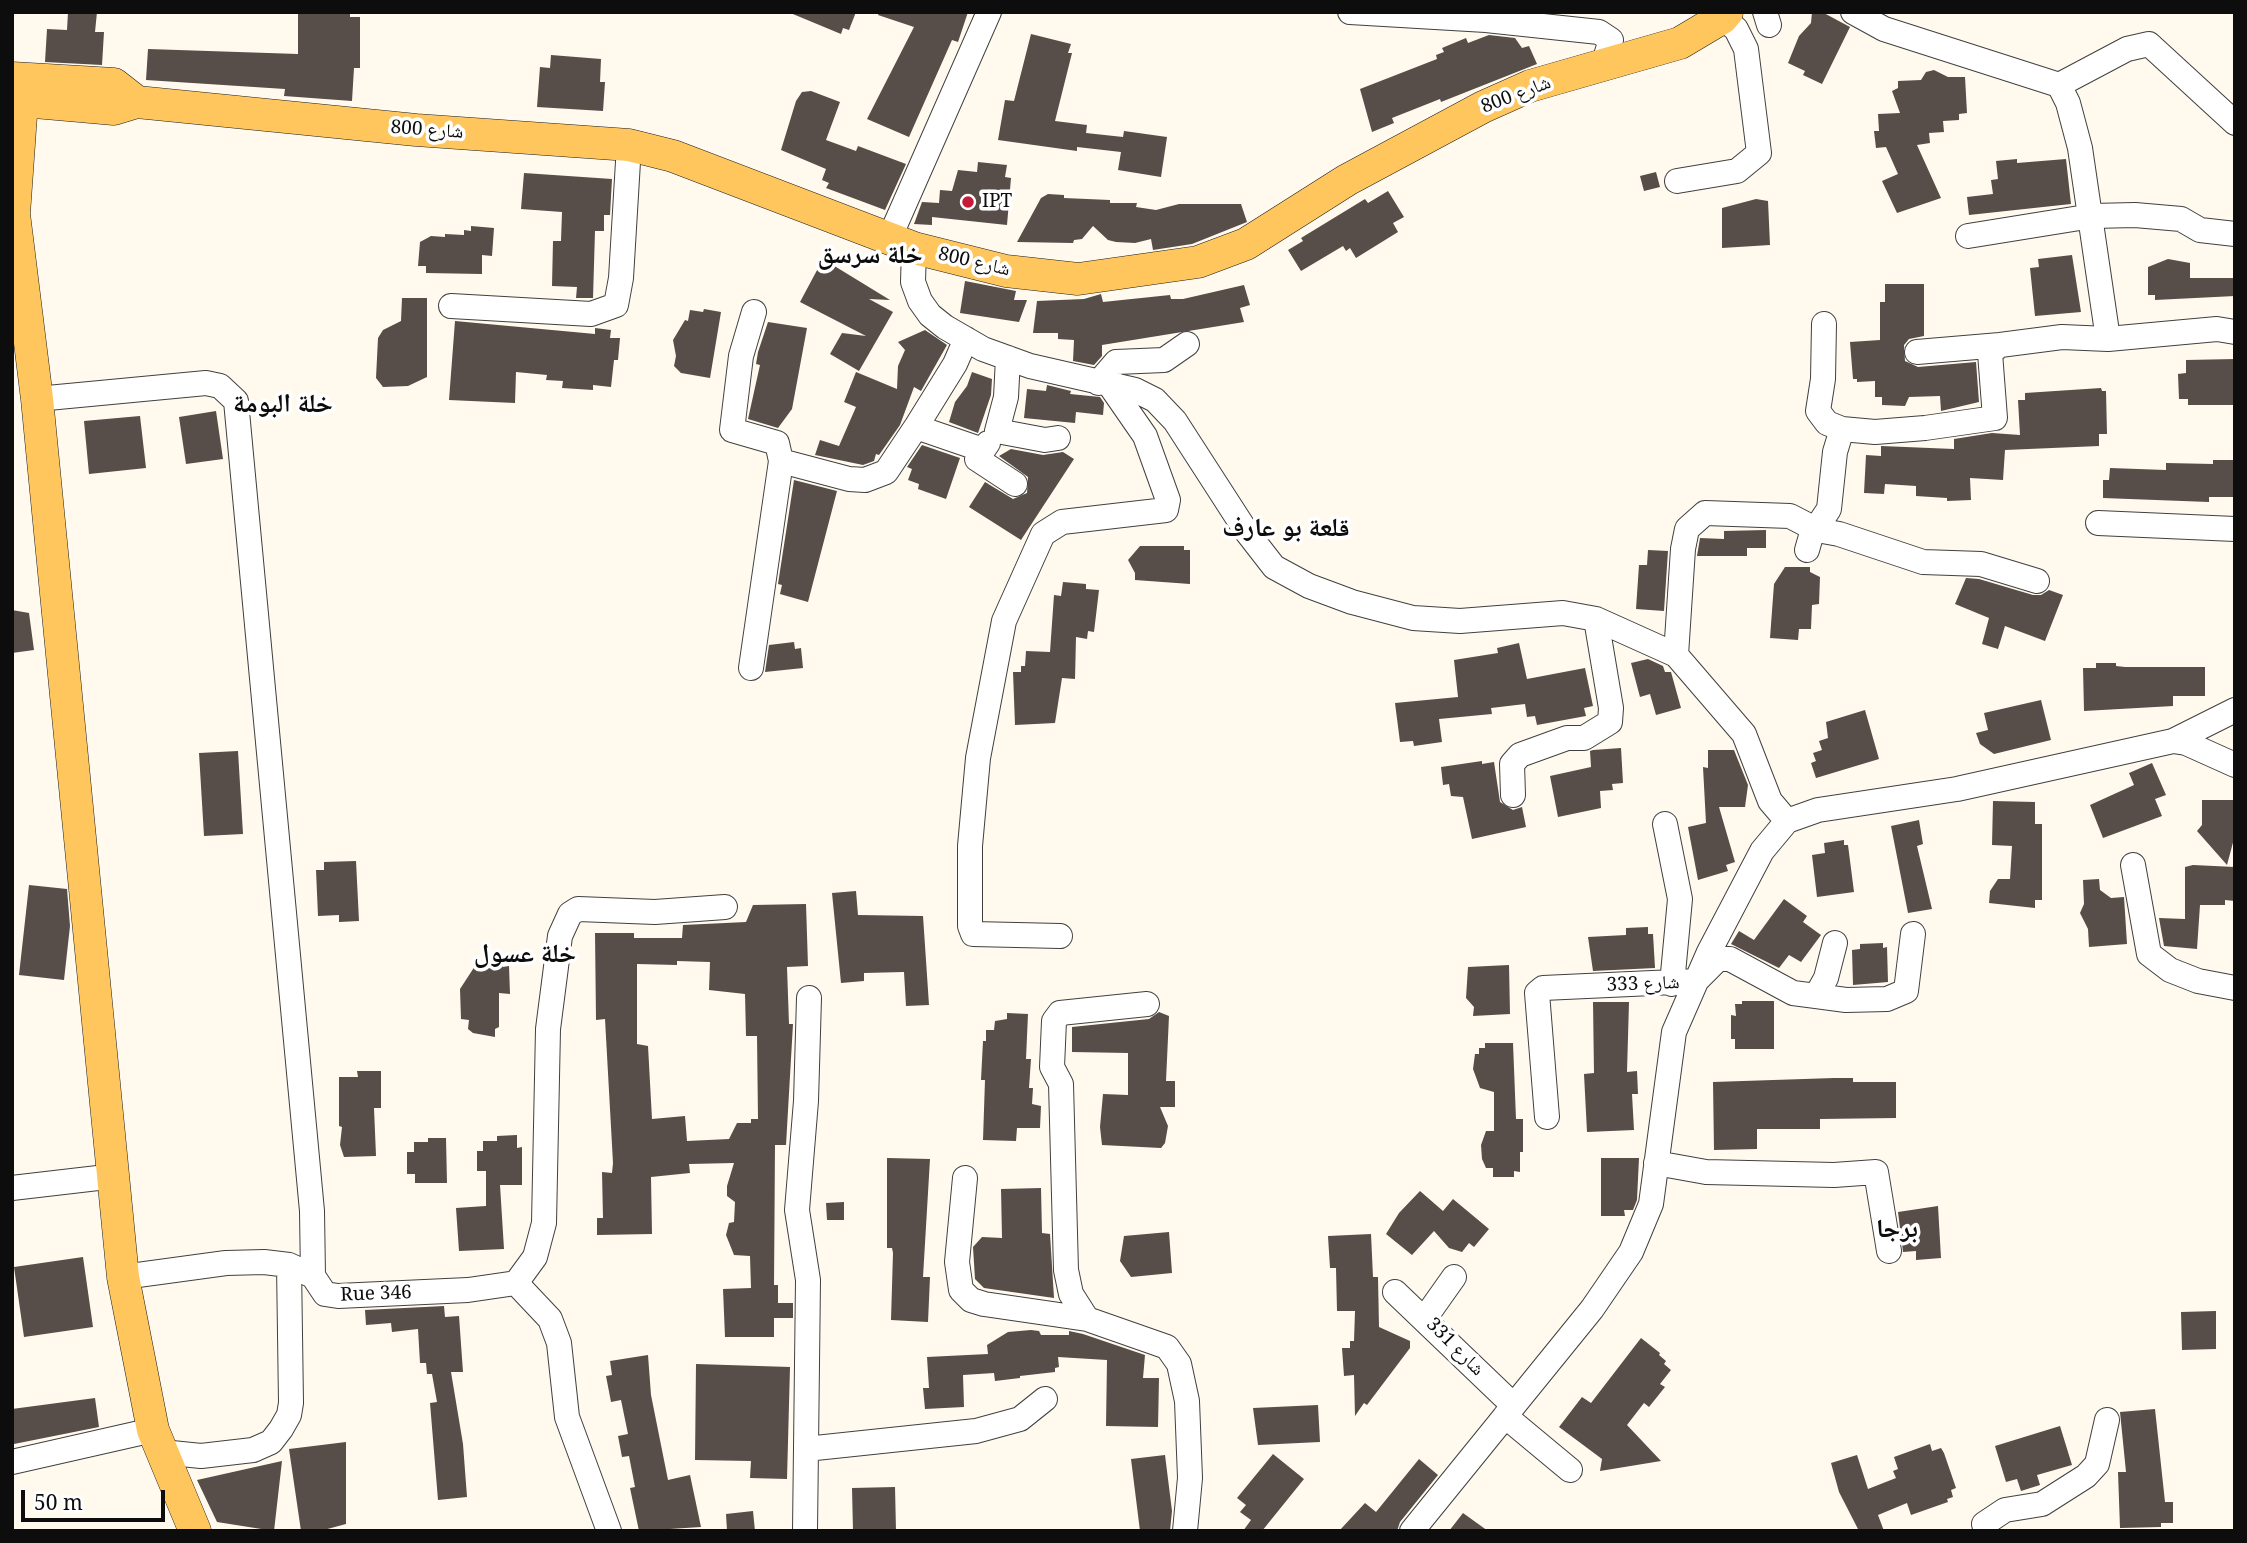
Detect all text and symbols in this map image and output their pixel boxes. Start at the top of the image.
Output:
street label: شارع 800 [1478,71,1554,119]
street label: شارع 800 [390,116,464,144]
place label: IPT [982,191,1012,213]
marker: IPT [960,194,976,210]
district label: خلة سرسق [817,240,923,272]
street label: شارع 800 [936,243,1012,281]
district label: خلة البومة [233,389,333,421]
district label: قلعة بو عارف [1222,513,1350,545]
district label: خلة عسول [474,939,576,971]
street label: شارع 333 [1606,971,1680,997]
district label: برجا [1876,1214,1918,1246]
street label: Rue 346 [340,1281,412,1307]
street label: شارع 331 [1421,1313,1489,1381]
scale bar [24,1476,168,1520]
text: 50 m [34,1488,83,1516]

